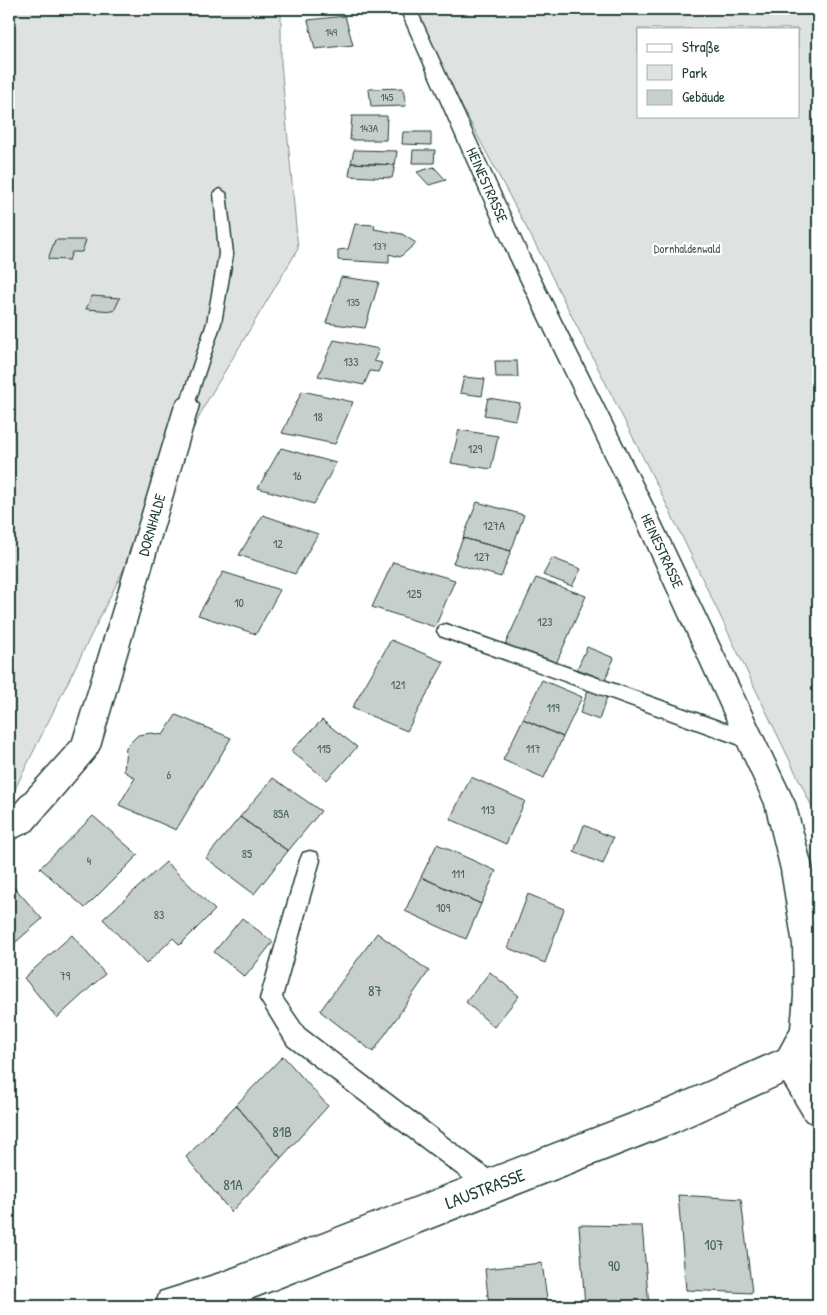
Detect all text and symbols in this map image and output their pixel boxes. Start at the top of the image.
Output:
house number: 149 [325,25,337,39]
legend [637,28,800,118]
text: Straße [682,36,720,57]
text: Park [682,62,707,83]
text: Gebäude [682,86,725,107]
house number: 145 [381,90,394,104]
house number: 143A [360,121,379,135]
street label: HEINESTRASSE [462,144,514,226]
house number: 137 [373,239,387,253]
park label: Dornhaldenwald [654,240,721,257]
house number: 135 [346,295,360,309]
house number: 133 [343,353,359,370]
house number: 18 [313,408,323,425]
house number: 129 [468,440,483,457]
house number: 16 [292,467,302,484]
street label: DORNHALDE [133,491,171,558]
street label: HEINESTRASSE [636,510,689,592]
house number: 127A [483,517,505,534]
house number: 12 [273,535,283,552]
house number: 127 [474,548,490,565]
house number: 125 [406,585,422,602]
house number: 10 [234,594,244,611]
house number: 123 [537,613,553,630]
house number: 121 [391,676,405,693]
house number: 119 [546,699,560,716]
house number: 115 [317,740,331,757]
house number: 117 [526,740,540,757]
house number: 6 [167,766,172,783]
house number: 113 [481,801,495,818]
house number: 85A [273,805,289,822]
house number: 85 [242,845,252,862]
house number: 4 [87,852,92,869]
house number: 111 [451,865,465,882]
house number: 109 [436,899,451,916]
house number: 83 [154,906,164,923]
house number: 79 [60,967,71,984]
house number: 87 [368,980,382,1001]
house number: 81B [272,1121,292,1142]
street label: LAUSTRASSE [441,1162,528,1215]
house number: 81A [223,1174,243,1195]
house number: 107 [704,1234,724,1255]
house number: 90 [608,1255,620,1276]

